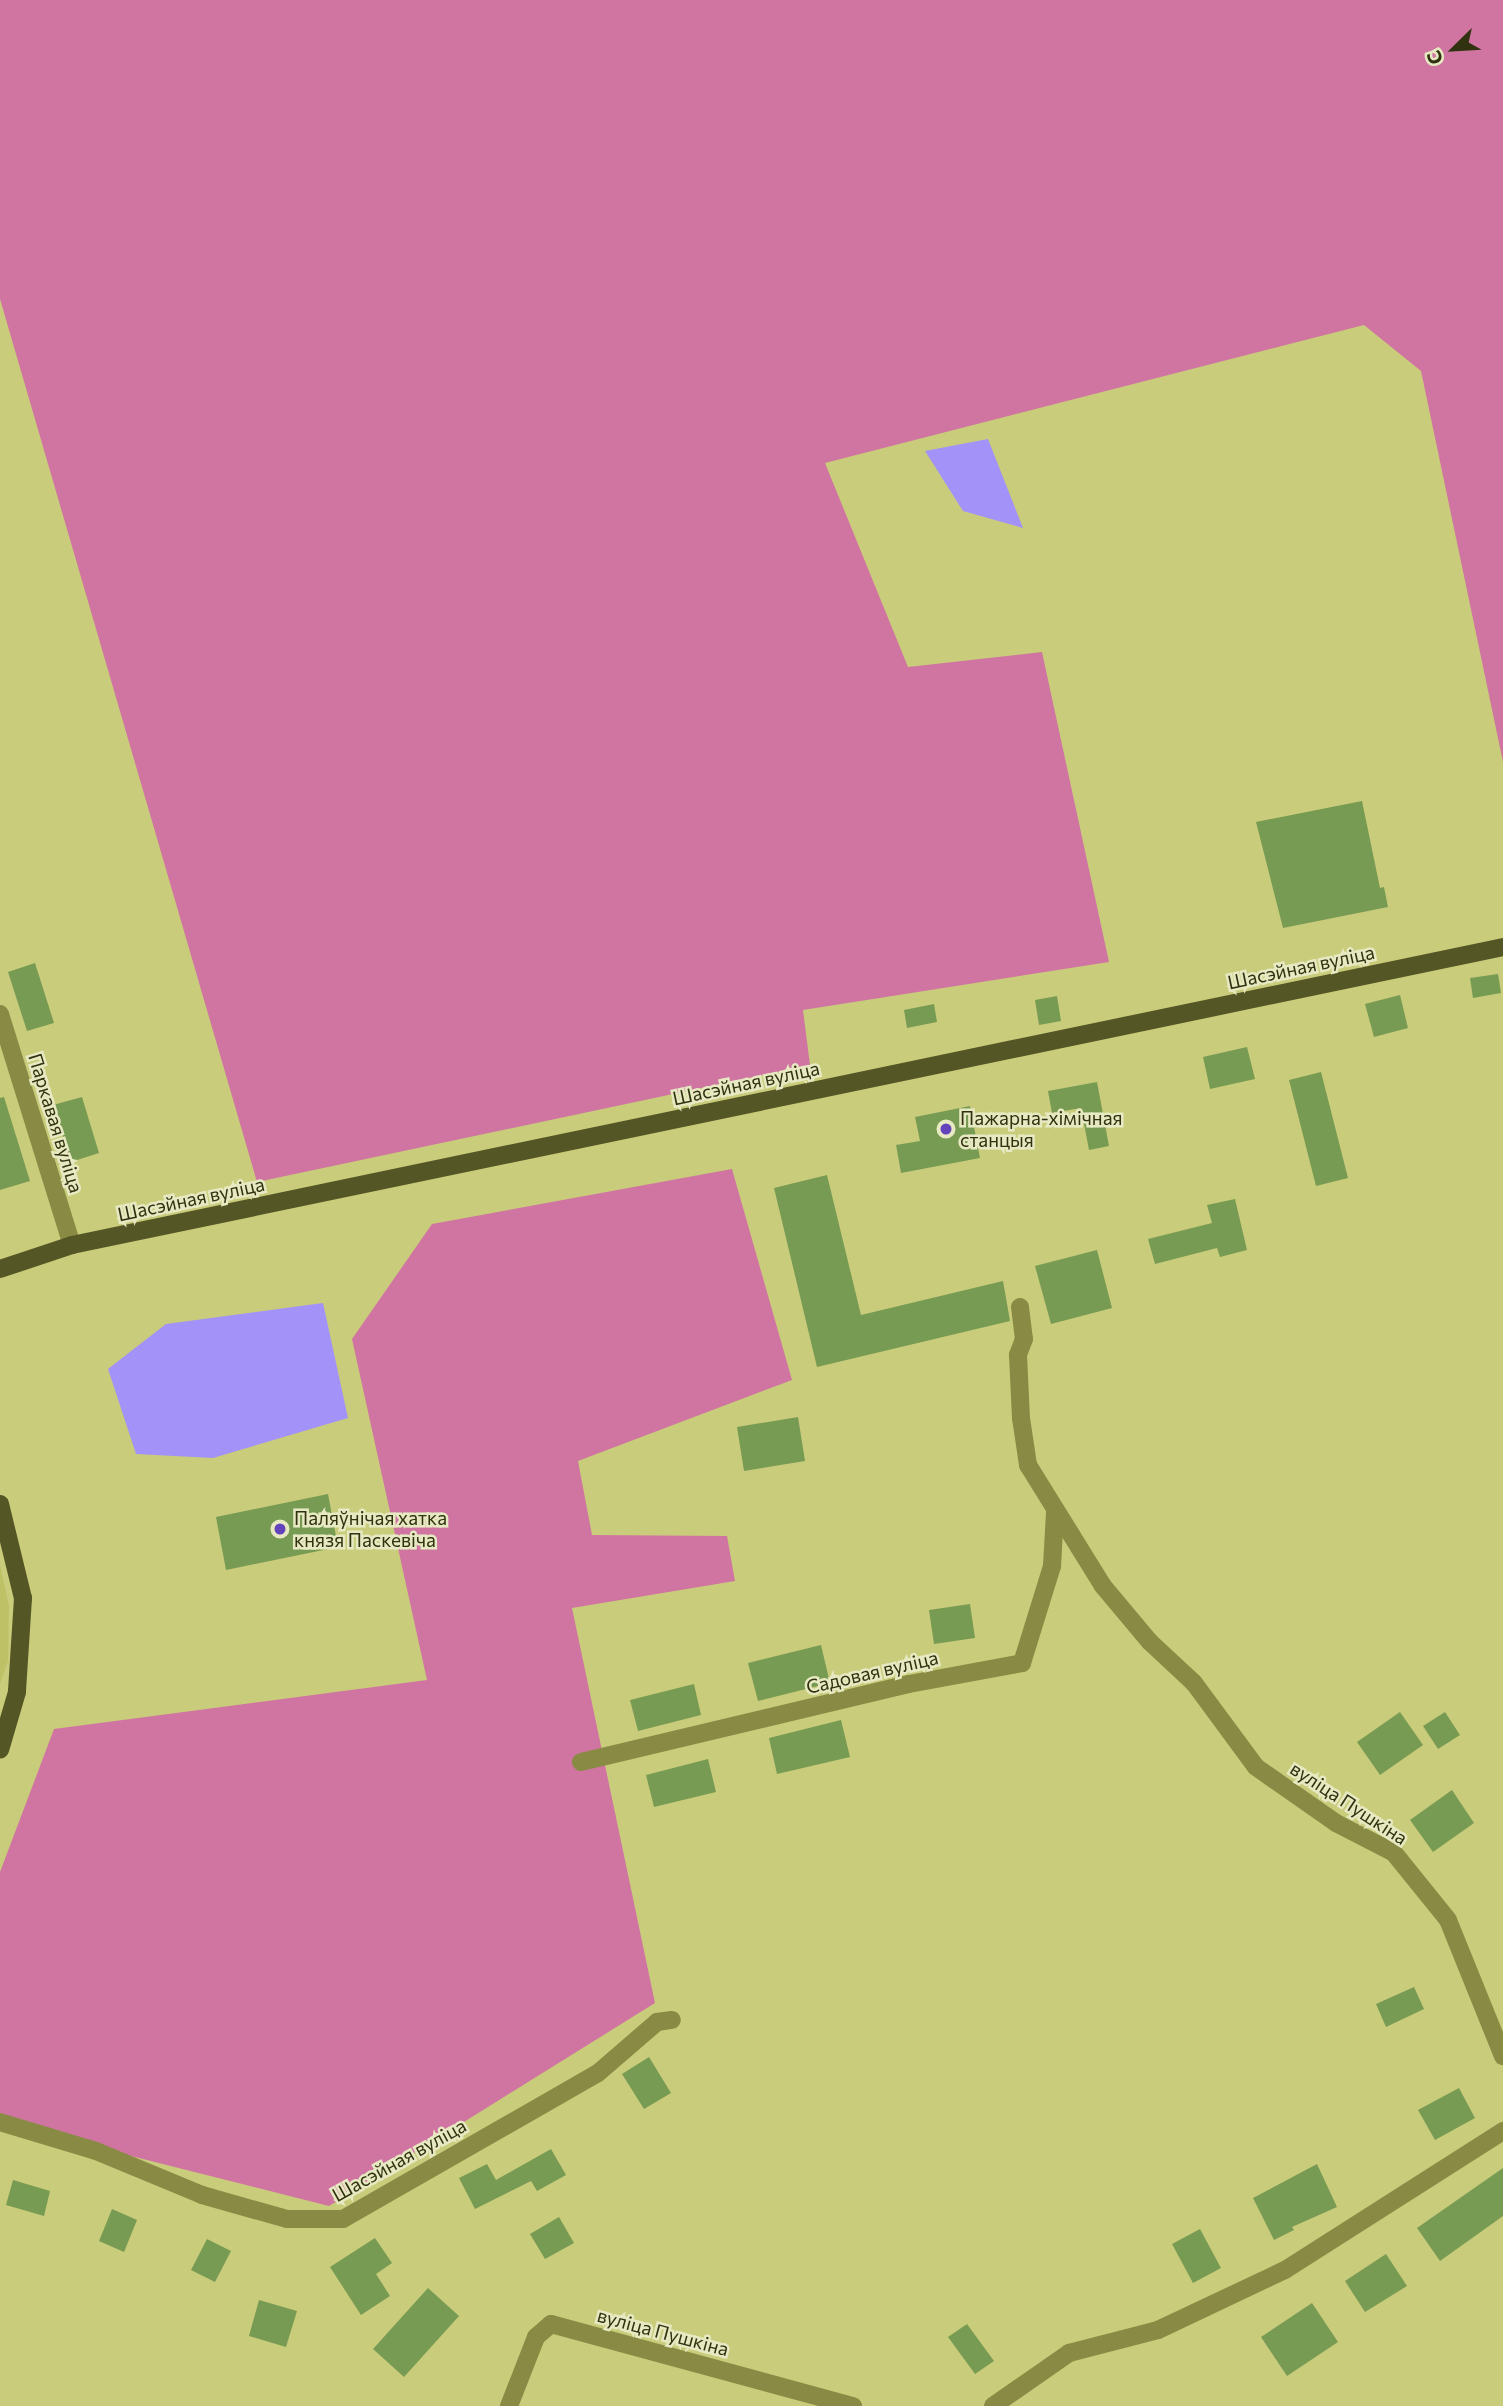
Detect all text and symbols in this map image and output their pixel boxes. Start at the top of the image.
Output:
north arrow [1419,14,1489,84]
text: С [1421,47,1448,68]
street label: Шасэйная вуліца [1225,940,1377,994]
street label: Паркавая вуліца [24,1050,88,1196]
street label: Шасэйная вуліца [670,1056,822,1110]
place label: Пажарна-хімічная станцыя [960,1107,1123,1151]
marker: Пажарна-хімічная станцыя [938,1121,954,1137]
street label: Шасэйная вуліца [115,1172,267,1226]
place label: Паляўнічая хатка князя Паскевіча [294,1507,447,1551]
marker: Паляўнічая хатка князя Паскевіча [272,1521,288,1537]
street label: Садовая вуліца [804,1646,940,1698]
street label: вуліца Пушкіна [1286,1757,1412,1849]
street label: Шасэйная вуліца [328,2114,470,2206]
street label: вуліца Пушкіна [595,2304,731,2360]

